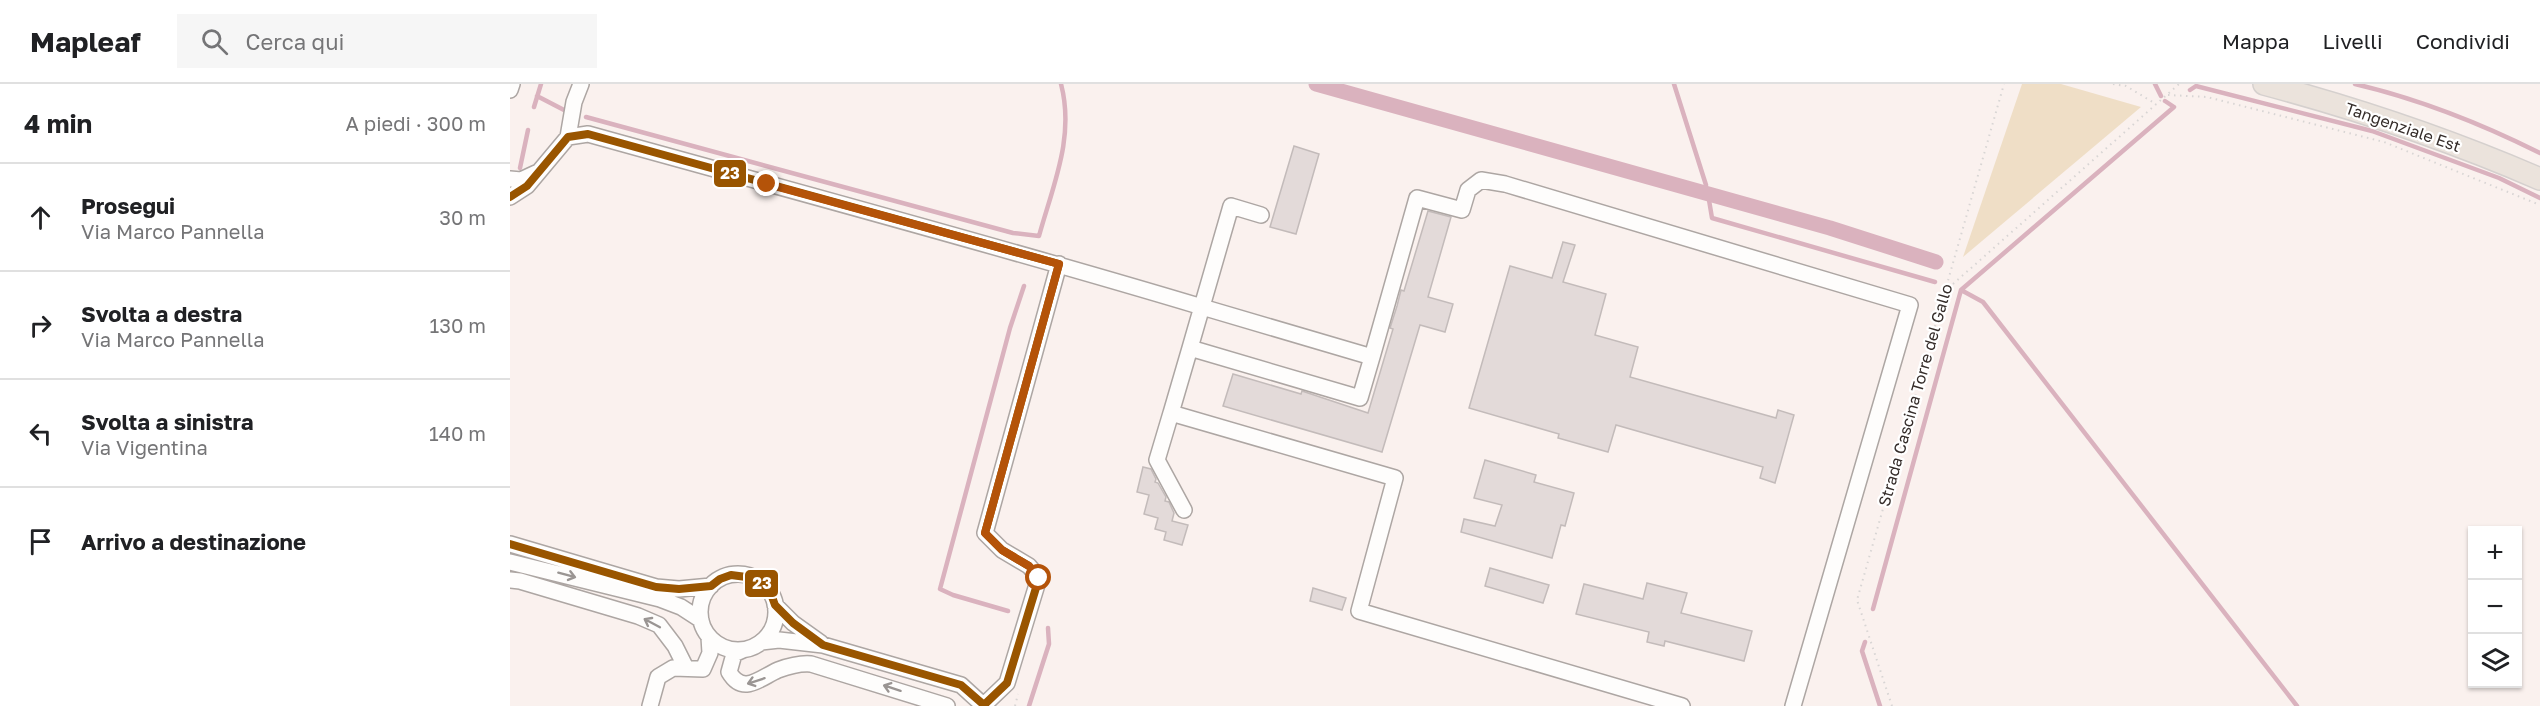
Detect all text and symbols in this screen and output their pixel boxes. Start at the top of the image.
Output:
search box [177,14,597,68]
text: Mapleaf [30,25,141,58]
icon: search [198,25,231,58]
text: Cerca qui [246,28,344,55]
text: Mappa [2222,28,2290,54]
text: Livelli [2323,28,2383,54]
text: Condividi [2416,28,2510,54]
street label: Tangenziale Est [2343,98,2463,156]
text: 4 min [24,108,92,139]
text: A piedi · 300 m [345,111,486,135]
line badge: 23 [713,159,747,188]
text: 23 [720,163,740,183]
route end [753,170,779,196]
text: Prosegui [81,192,175,219]
icon: ahead [24,201,57,234]
text: 30 m [439,205,486,229]
text: Via Marco Pannella [81,219,265,243]
street label: Strada Cascina Torre del Gallo [1874,281,1956,509]
text: Svolta a destra [81,300,242,327]
icon: right [24,309,57,342]
text: 130 m [430,313,486,337]
text: Via Marco Pannella [81,327,265,351]
text: Svolta a sinistra [81,408,253,435]
icon: left [24,417,57,450]
text: 140 m [429,421,486,445]
text: Via Vigentina [81,435,208,459]
icon: arrive [24,525,57,558]
map controls [2468,526,2522,688]
button: + [2468,526,2522,580]
text: Arrivo a destinazione [81,528,306,555]
route start [1025,564,1051,590]
line badge: 23 [744,569,779,598]
one-way arrow [557,570,576,581]
text: 23 [752,573,772,593]
button: − [2468,580,2522,634]
one-way arrow [644,617,661,629]
button: layers [2468,634,2522,688]
one-way arrow [747,676,766,687]
one-way arrow [883,682,902,693]

